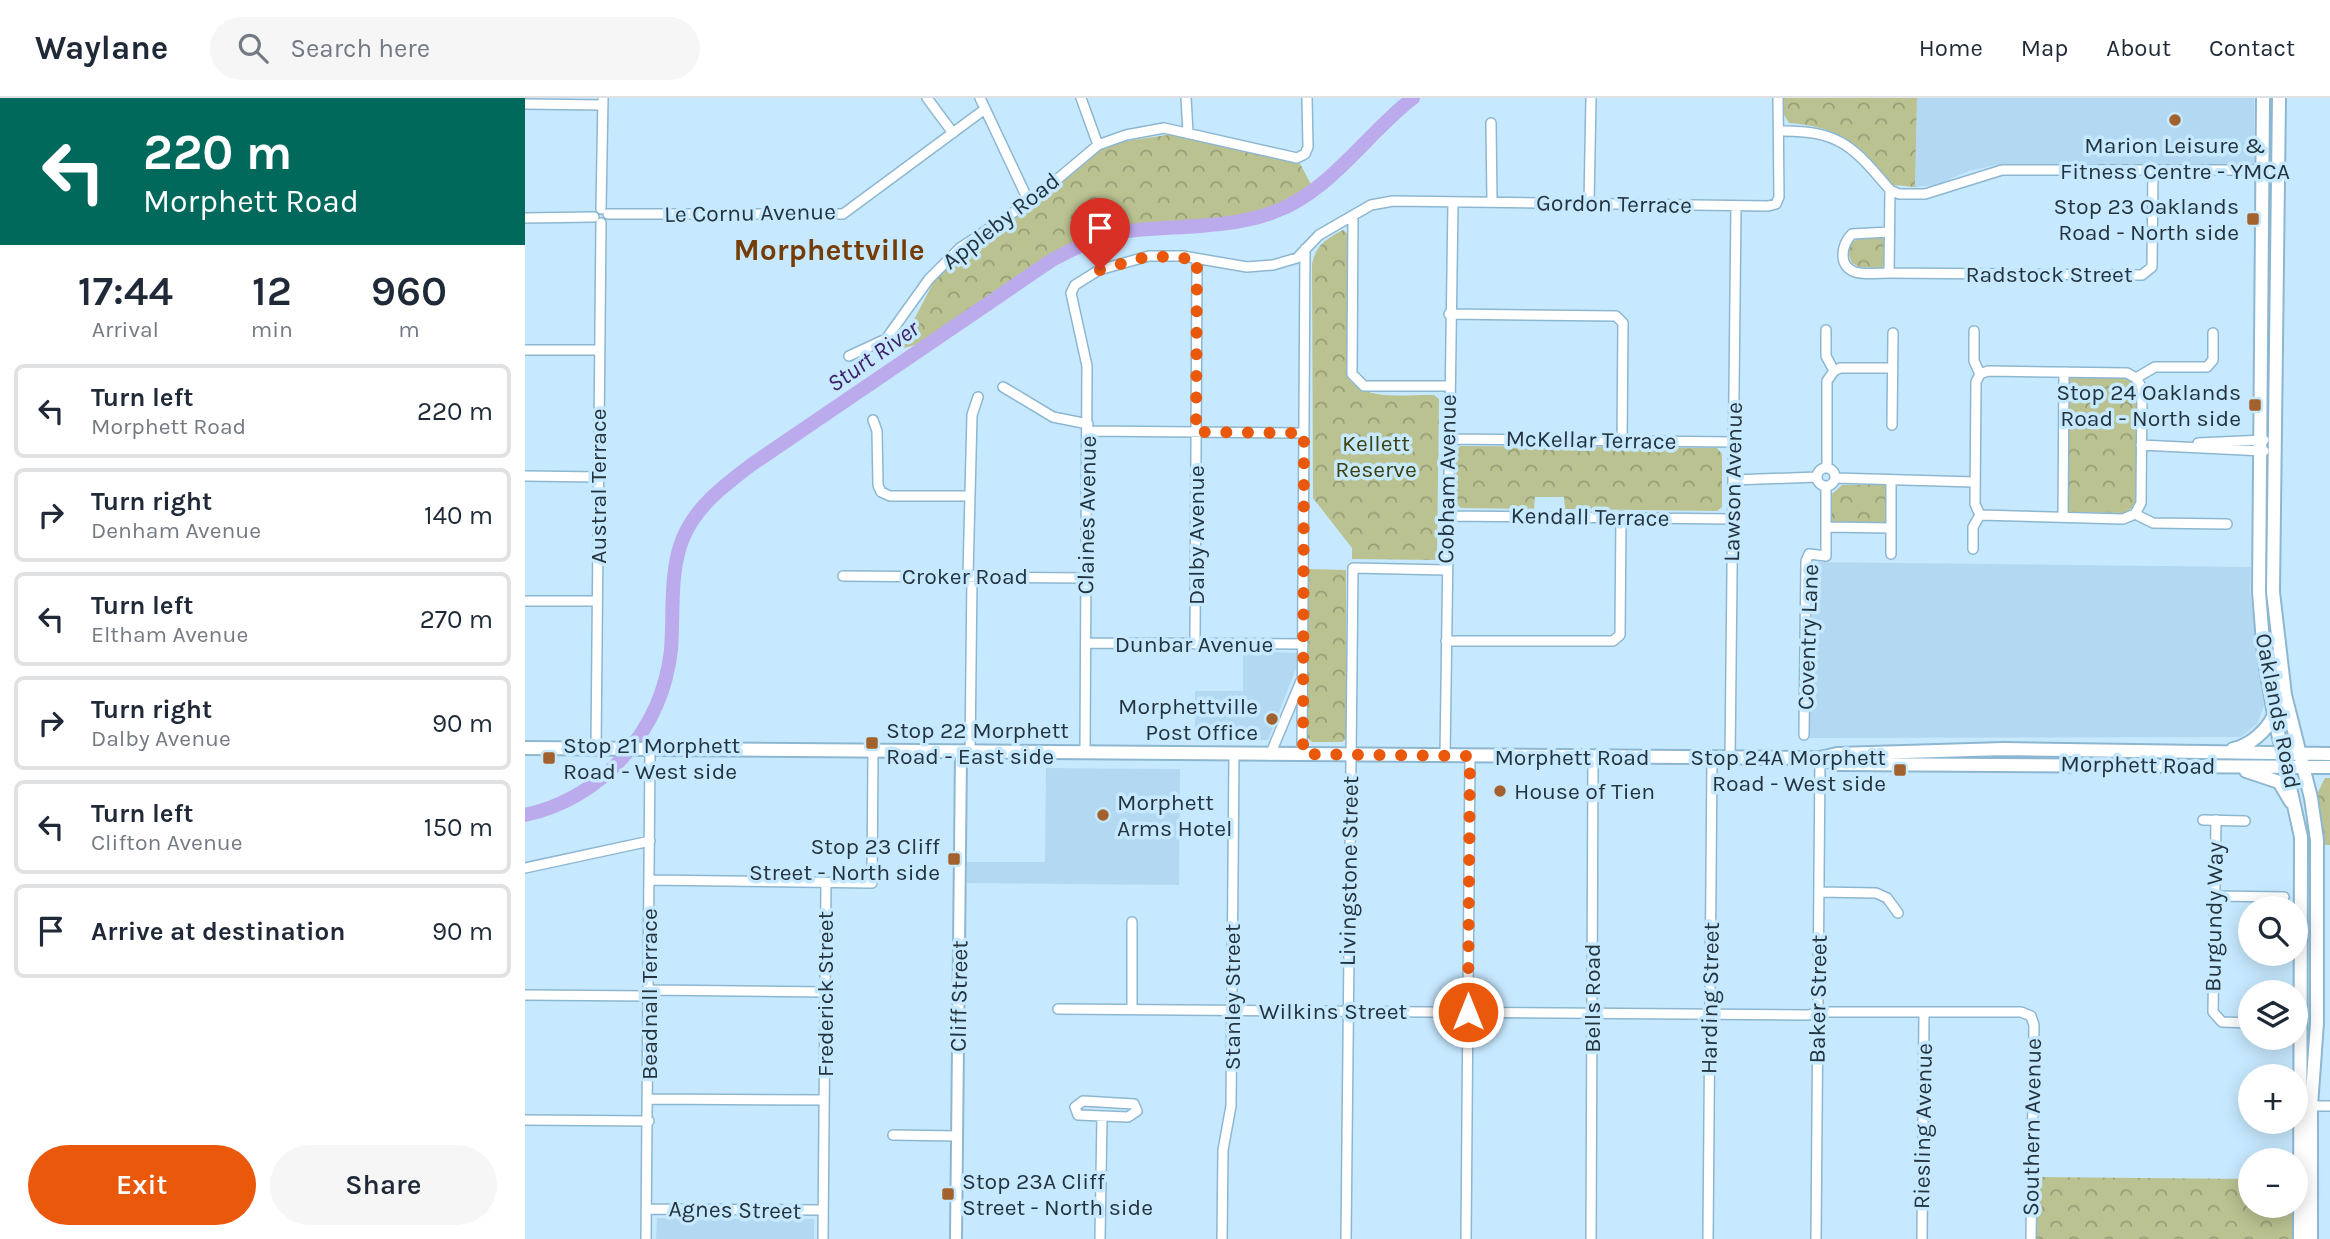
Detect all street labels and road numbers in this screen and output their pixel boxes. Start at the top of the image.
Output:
street label: Appleby Road [937,167,1065,275]
street label: Gordon Terrace [1536,189,1692,219]
street label: Le Cornu Avenue [664,198,836,228]
street label: Radstock Street [1965,261,2133,288]
street label: Cobham Avenue [1432,394,1462,564]
street label: Lawson Avenue [1718,402,1748,562]
street label: Austral Terrace [585,408,612,564]
street label: McKellar Terrace [1505,425,1677,455]
street label: Claines Avenue [1072,435,1102,595]
street label: Dalby Avenue [1183,465,1210,605]
street label: Kendall Terrace [1510,502,1670,532]
street label: Croker Road [902,563,1028,590]
street label: Coventry Lane [1792,563,1824,711]
street label: Dunbar Avenue [1115,631,1273,658]
street label: Oaklands Road [2250,631,2306,791]
street label: Morphett Road [1494,744,1650,771]
street label: Morphett Road [2060,750,2216,780]
street label: Livingstone Street [1334,775,1364,966]
street label: Burgundy Way [2199,842,2229,992]
street label: Beadnall Terrace [636,908,663,1080]
street label: Frederick Street [812,911,839,1077]
street label: Harding Street [1695,921,1725,1074]
street label: Stanley Street [1219,923,1246,1070]
street label: Baker Street [1803,934,1833,1064]
street label: Cliff Street [945,940,973,1052]
street label: Bells Road [1579,943,1606,1053]
street label: Wilkins Street [1259,998,1407,1025]
street label: Southern Avenue [2017,1038,2047,1216]
street label: Riesling Avenue [1908,1043,1938,1209]
street label: Agnes Street [668,1195,802,1225]

